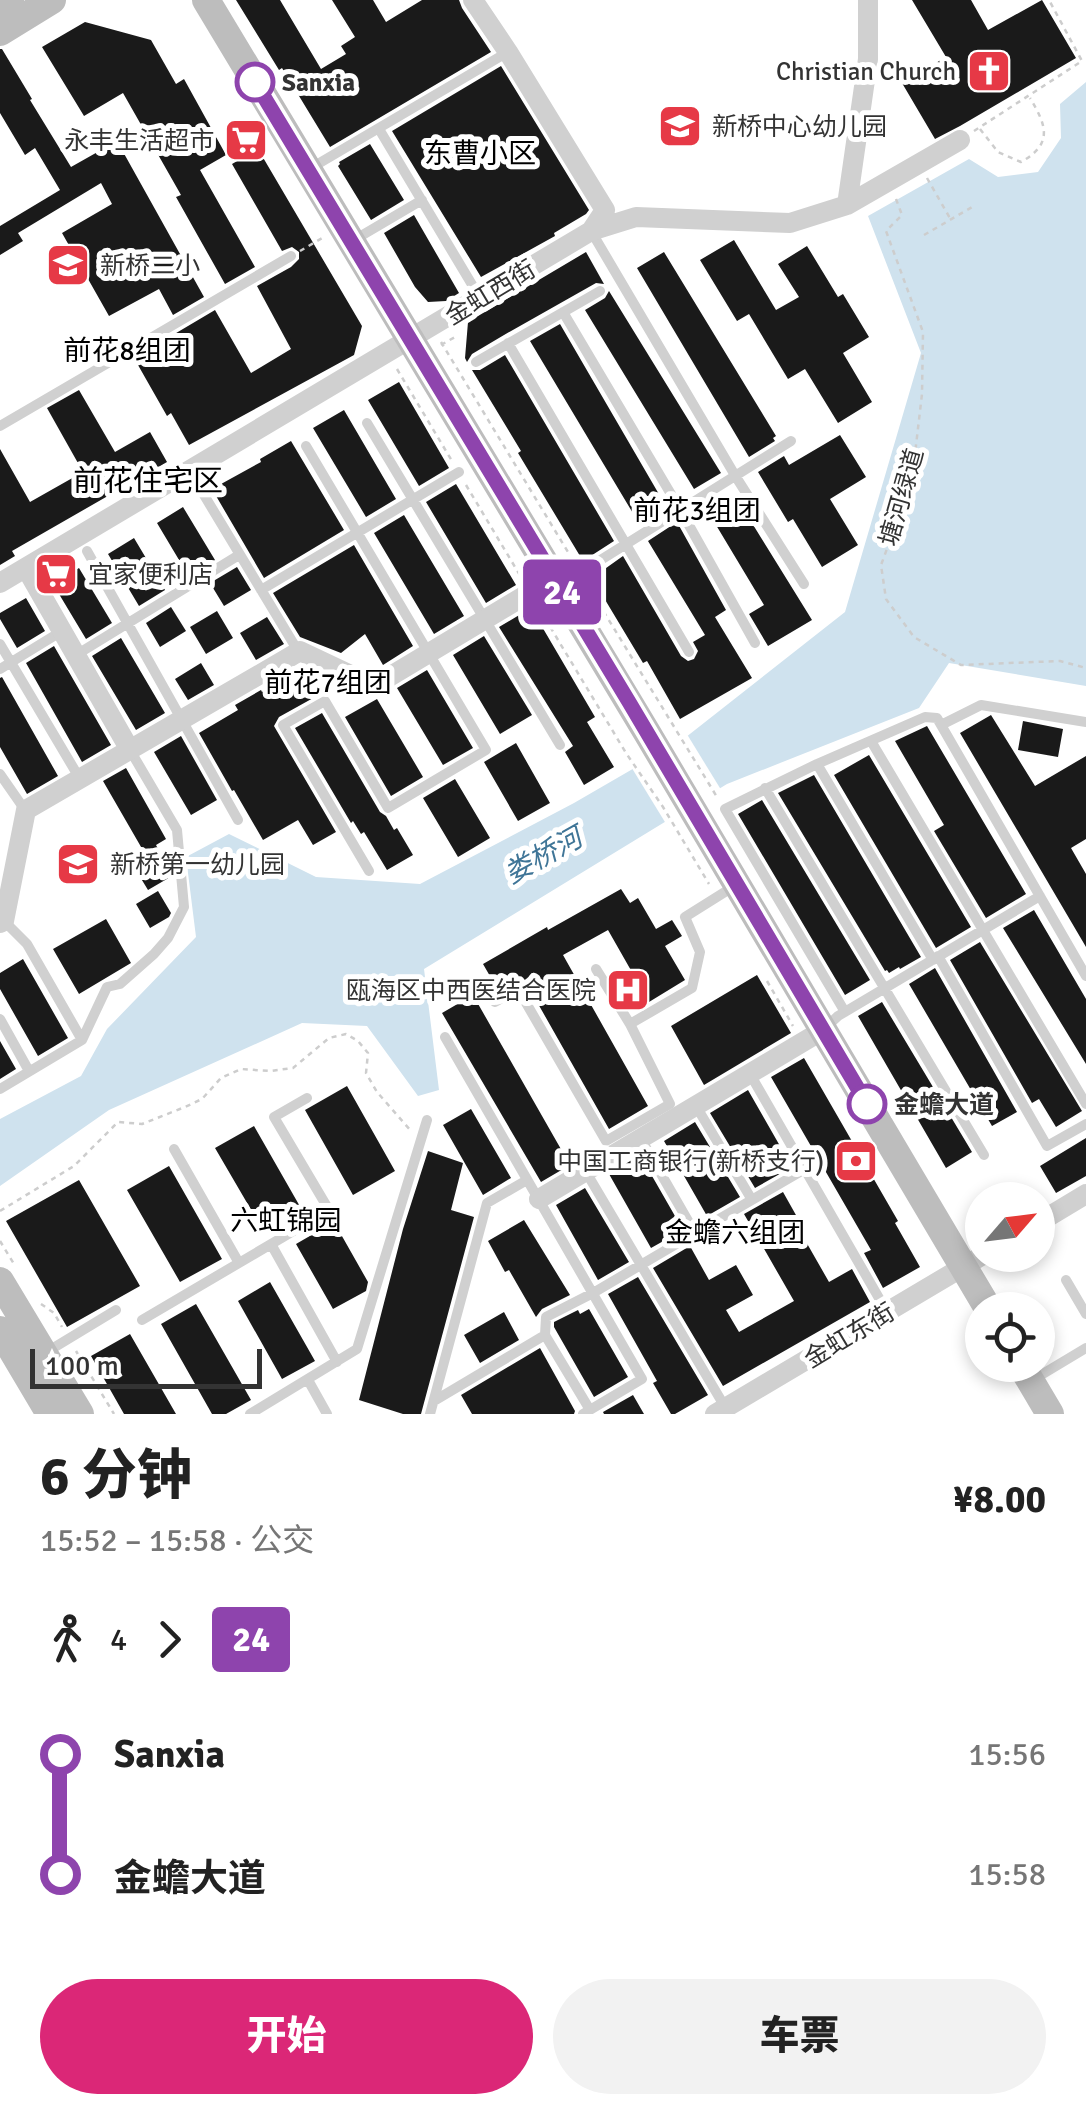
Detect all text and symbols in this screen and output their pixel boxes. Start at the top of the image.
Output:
church icon: Christian Church [966,48,1012,94]
place label: Christian Church [776,56,956,87]
marker: Sanxia [236,63,274,101]
place label: Sanxia [282,67,355,98]
school or university icon: 新桥中心幼儿园 [657,103,703,149]
place label: 新桥中心幼儿园 [712,111,887,142]
supermarket icon: 永丰生活超市 [223,117,269,163]
place label: 永丰生活超市 [64,125,214,156]
district label: 东曹小区 [424,137,536,171]
school or university icon: 新桥二小 [45,242,91,288]
place label: 新桥二小 [100,250,200,281]
street label: 金虹西街 [439,253,541,331]
district label: 前花8组团 [63,334,191,368]
street label: 塘河绿道 [873,445,930,549]
district label: 前花住宅区 [73,463,223,500]
district label: 前花3组团 [633,494,761,528]
supermarket icon: 宜家便利店 [33,551,79,597]
place label: 宜家便利店 [88,559,213,590]
line badge: 24 [517,560,607,624]
text: 24 [543,571,581,614]
district label: 前花7组团 [264,666,392,700]
water label: 娄桥河 [499,818,593,891]
school or university icon: 新桥第一幼儿园 [55,841,101,887]
place label: 新桥第一幼儿园 [110,849,285,880]
hospital icon: 瓯海区中西医结合医院 [605,967,651,1013]
place label: 瓯海区中西医结合医院 [346,975,596,1006]
marker: 金蟾大道 [848,1085,886,1123]
place label: 金蟾大道 [894,1089,994,1120]
bank icon: 中国工商银行(新桥支行) [833,1138,879,1184]
place label: 中国工商银行(新桥支行) [557,1146,824,1177]
north arrow [965,1182,1055,1272]
map controls [965,1182,1055,1382]
district label: 六虹锦园 [230,1204,342,1238]
district label: 金蟾六组团 [665,1216,805,1250]
button: locate [965,1292,1055,1382]
street label: 金虹东街 [798,1296,900,1374]
scale bar [30,1344,262,1388]
text: 100 m [45,1349,119,1383]
text: 6 分钟 [40,1442,192,1510]
text: ¥8.00 [953,1476,1046,1523]
text: 15:52 – 15:58 · 公交 [40,1521,314,1560]
icon: walk [40,1612,95,1667]
icon: forward [142,1612,197,1667]
text: 24 [232,1618,270,1661]
text: 4 [110,1620,127,1659]
text: Sanxia [114,1731,225,1778]
text: 15:56 [968,1735,1046,1774]
text: 金蟾大道 [114,1855,266,1902]
text: 15:58 [968,1855,1046,1894]
button: 开始 [40,1979,533,2094]
button: 车票 [553,1979,1046,2094]

